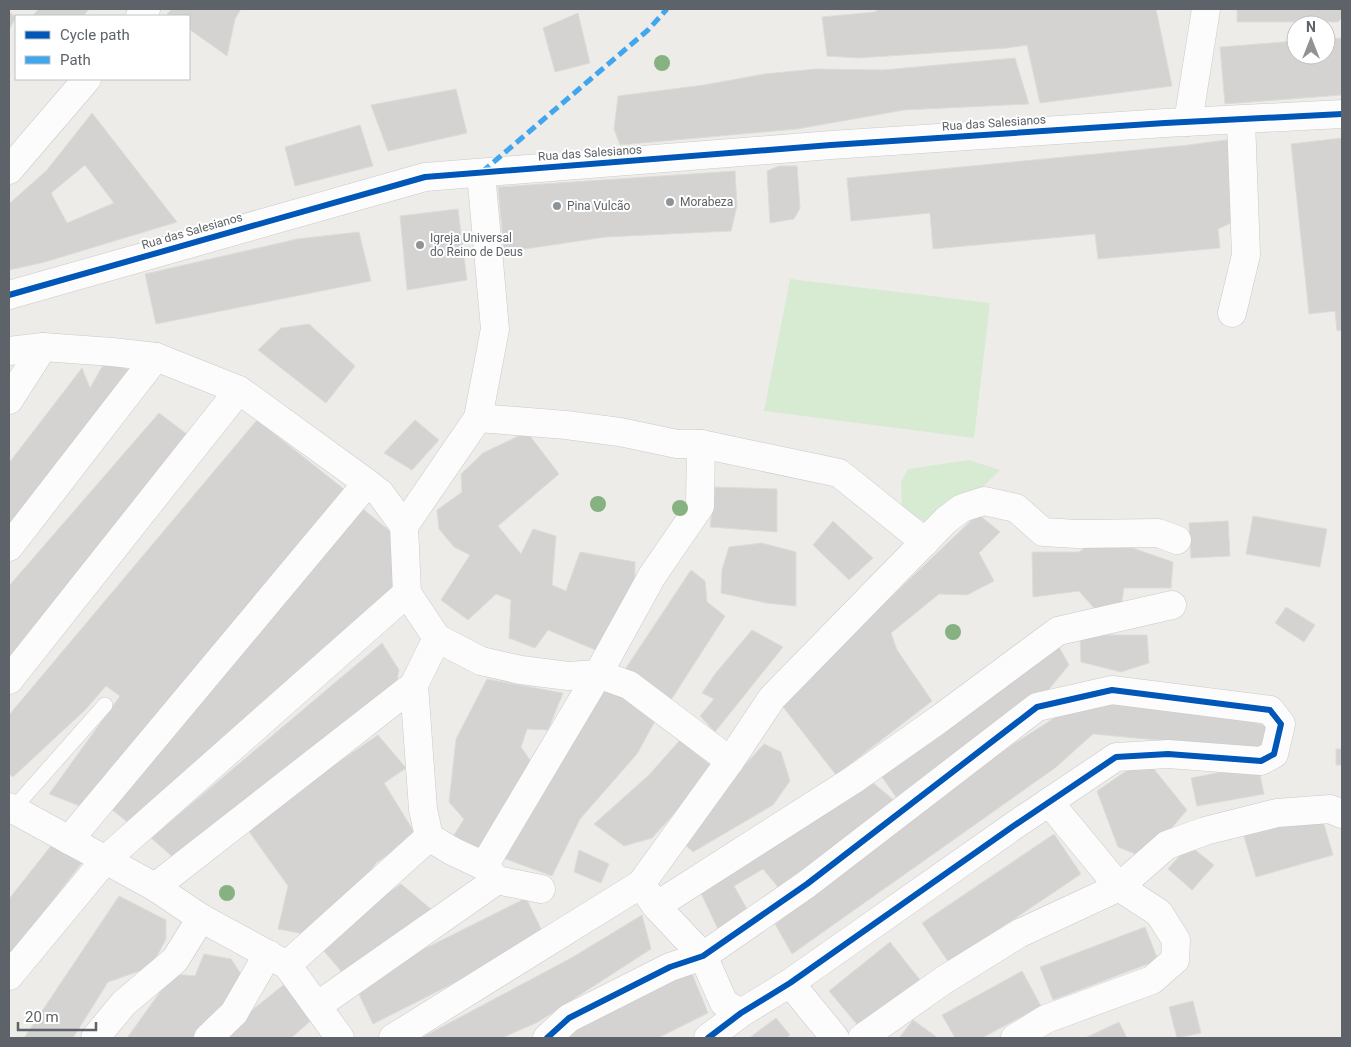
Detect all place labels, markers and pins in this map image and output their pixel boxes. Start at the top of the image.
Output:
place label: Morabeza [680,195,733,209]
marker: Morabeza [664,196,676,208]
place label: Pina Vulcão [567,199,630,213]
marker: Pina Vulcão [551,200,563,212]
place label: Igreja Universal do Reino de Deus [430,231,523,259]
marker: Igreja Universal do Reino de Deus [414,239,426,251]

